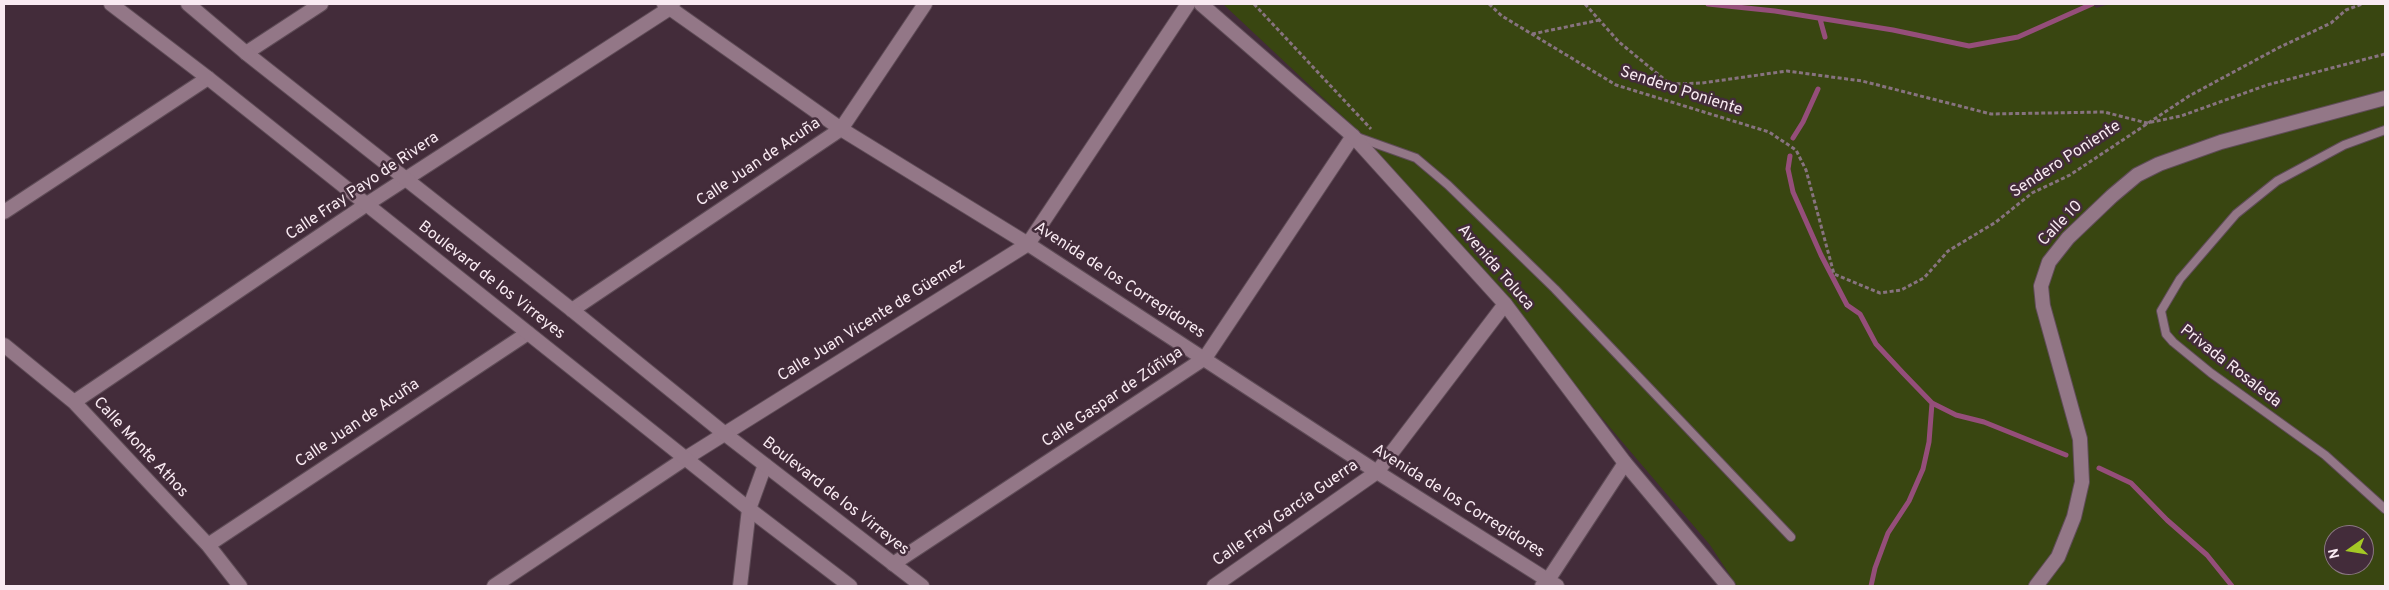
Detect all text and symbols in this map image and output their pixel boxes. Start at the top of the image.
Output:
street label: Sendero Poniente [1617,63,1745,121]
street label: Calle Juan de Acuña [693,114,825,212]
street label: Sendero Poniente [2007,117,2125,203]
street label: Calle Fray Payo de Rivera [283,129,443,245]
street label: Calle 10 [2035,197,2087,251]
street label: Boulevard de los Virreyes [414,218,568,344]
street label: Avenida de los Corregidores [1030,219,1208,343]
street label: Avenida Toluca [1453,221,1537,315]
street label: Calle Juan Vicente de Güemez [775,255,969,387]
street label: Privada Rosaleda [2176,321,2284,413]
street label: Calle Gaspar de Zúñiga [1039,344,1187,452]
street label: Calle Juan de Acuña [292,375,424,473]
street label: Calle Monte Athos [89,394,191,502]
street label: Boulevard de los Virreyes [758,434,912,560]
street label: Avenida de los Corregidores [1368,441,1548,563]
street label: Calle Fray García Guerra [1210,457,1362,571]
north arrow [2324,525,2374,575]
text: N [2325,546,2344,560]

